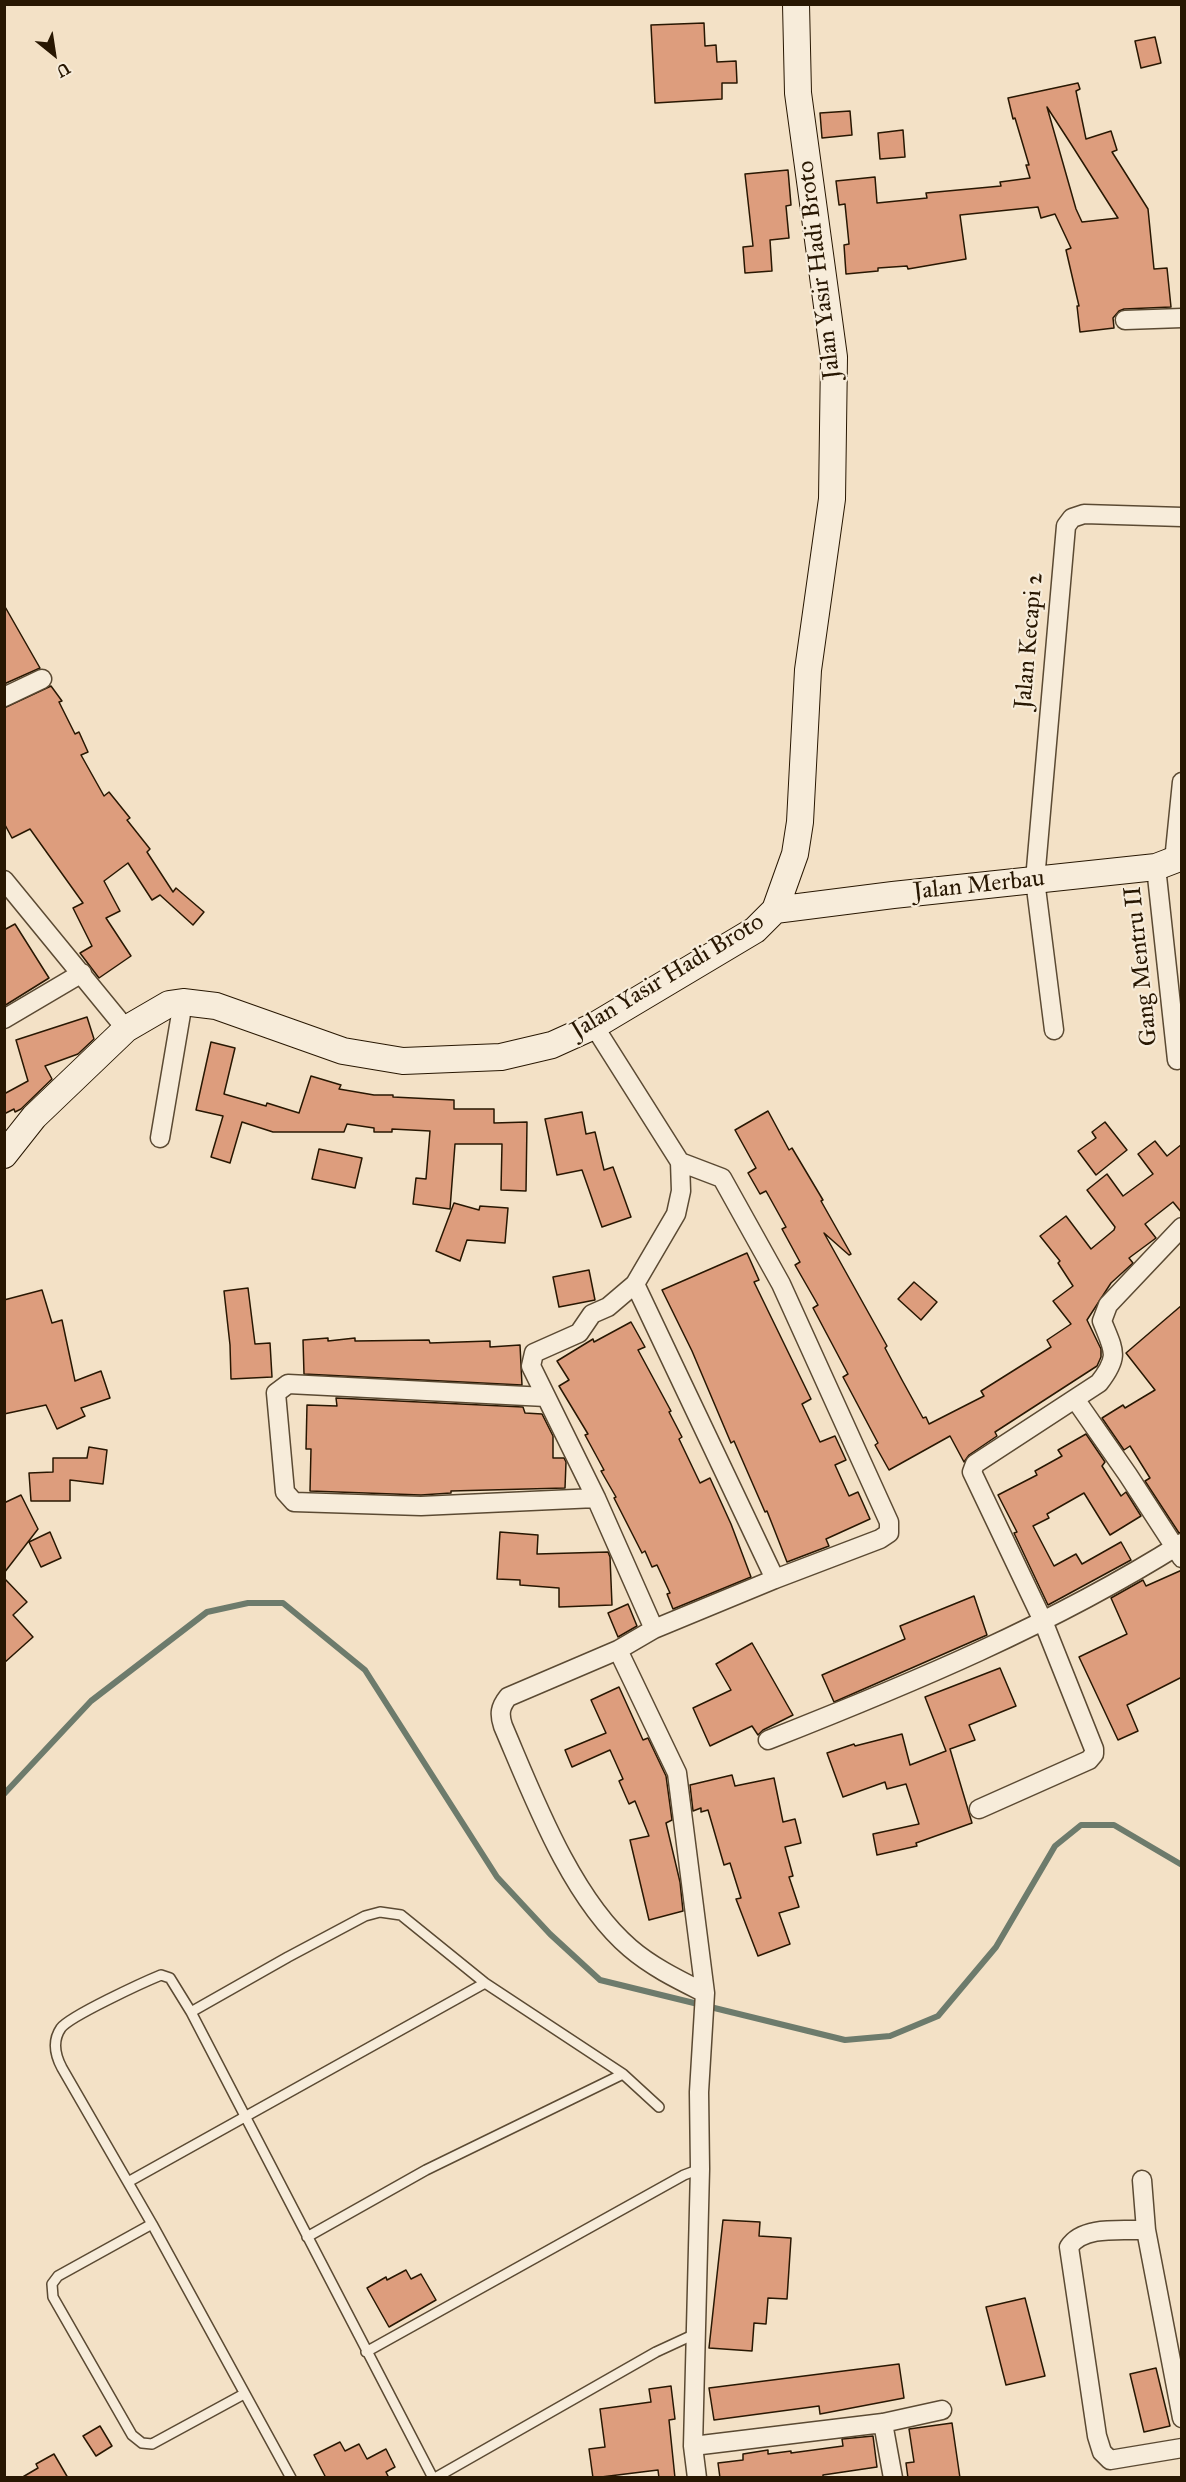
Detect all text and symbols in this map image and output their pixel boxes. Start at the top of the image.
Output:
north arrow [24,24,84,84]
text: U [53,59,73,81]
street label: Jalan Yasir Hadi Broto [792,159,848,381]
street label: Jalan Kecapi 2 [1010,572,1050,710]
street label: Jalan Merbau [912,865,1046,907]
street label: Gang Mentru II [1119,885,1165,1047]
street label: Jalan Yasir Hadi Broto [566,908,770,1046]

